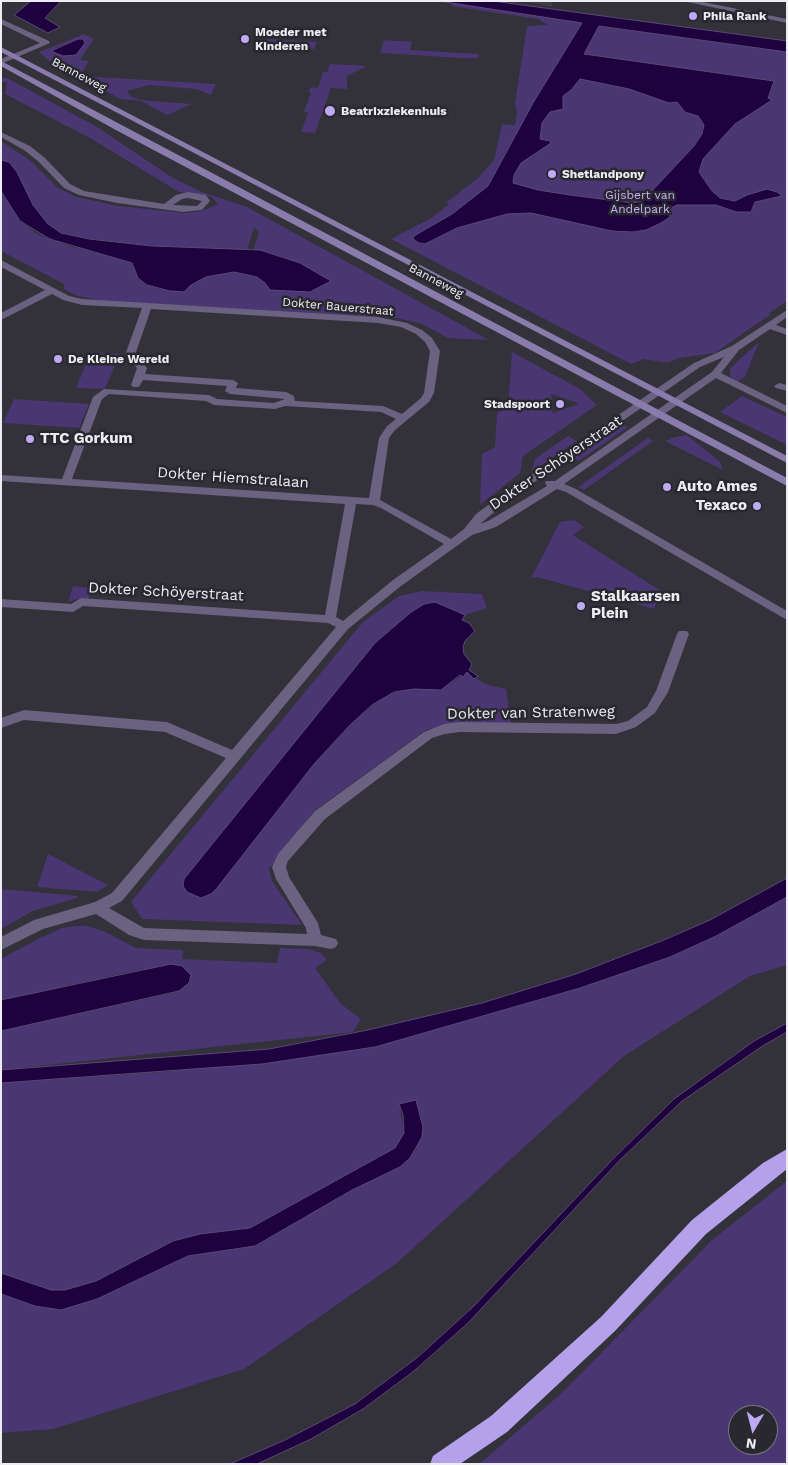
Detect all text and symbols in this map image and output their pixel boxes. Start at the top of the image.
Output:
place label: Phila Rank [703,9,766,23]
marker: Phila Rank [687,10,699,22]
place label: Moeder met Kinderen [255,25,326,53]
marker: Moeder met Kinderen [239,33,251,45]
street label: Banneweg [49,55,109,95]
marker: Beatrixziekenhuis [323,104,337,118]
place label: Beatrixziekenhuis [341,104,447,118]
place label: Shetlandpony [562,167,644,181]
marker: Shetlandpony [546,168,558,180]
park label: Gijsbert van Andelpark [605,188,675,216]
street label: Banneweg [406,261,466,301]
street label: Dokter Bauerstraat [282,295,394,319]
place label: De Kleine Wereld [68,352,169,366]
marker: De Kleine Wereld [52,353,64,365]
place label: Stadspoort [484,397,550,411]
marker: Stadspoort [554,398,566,410]
street label: Dokter Schöyerstraat [486,412,626,514]
place label: TTC Gorkum [40,430,133,448]
marker: TTC Gorkum [24,433,36,445]
street label: Dokter Hiemstralaan [157,464,309,492]
place label: Auto Ames [677,478,757,496]
marker: Auto Ames [661,481,673,493]
place label: Texaco [695,497,747,515]
marker: Texaco [751,500,763,512]
street label: Dokter Schöyerstraat [88,579,244,605]
place label: Stalkaarsen Plein [591,588,680,623]
marker: Stalkaarsen Plein [575,600,587,612]
street label: Dokter van Stratenweg [447,703,615,723]
north arrow [728,1405,778,1455]
text: N [745,1435,757,1453]

